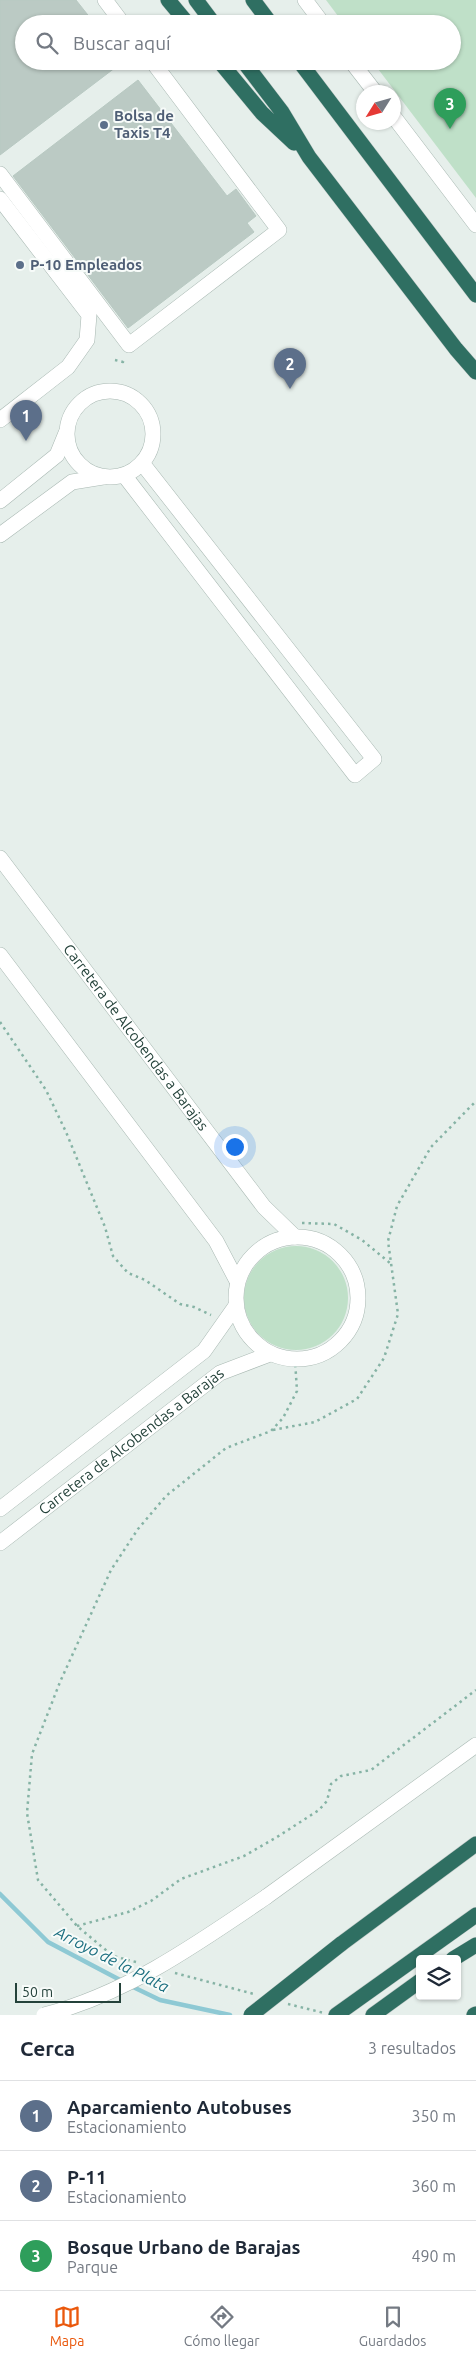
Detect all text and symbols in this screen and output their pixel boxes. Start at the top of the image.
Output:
search box [15,15,461,70]
icon: search [33,29,61,57]
text: Buscar aquí [73,32,171,54]
north arrow [356,85,401,130]
pin: 3 [434,88,466,129]
place label: Bolsa de Taxis T4 [114,107,174,141]
marker: Bolsa de Taxis T4 [98,119,110,131]
place label: P-10 Empleados [30,256,142,273]
marker: P-10 Empleados [14,259,26,271]
pin: 2 [274,348,306,389]
pin: 1 [10,400,42,441]
street label: Carretera de Alcobendas a Barajas [60,941,212,1134]
your location [222,1134,248,1160]
street label: Carretera de Alcobendas a Barajas [35,1364,227,1518]
water label: Arroyo de la Plata [51,1922,172,1996]
map controls [416,1955,461,2000]
button: layers [416,1955,461,2000]
scale bar [15,1980,121,2003]
text: 50 m [22,1984,53,2000]
text: Cerca [20,2036,75,2060]
text: 3 resultados [368,2039,456,2057]
text: Aparcamiento Autobuses [67,2096,292,2118]
text: 1 [31,2107,41,2125]
text: 350 m [411,2107,456,2125]
text: Estacionamiento [67,2118,187,2136]
text: P-11 [67,2166,107,2188]
text: 2 [31,2177,41,2195]
text: 360 m [411,2177,456,2195]
text: Estacionamiento [67,2188,187,2206]
text: Bosque Urbano de Barajas [67,2236,300,2258]
text: 3 [31,2247,41,2265]
text: 490 m [411,2247,456,2265]
text: Parque [67,2258,118,2276]
tab: Mapa [50,2303,84,2349]
tab: Cómo llegar [184,2303,259,2349]
tab: Guardados [359,2303,426,2349]

